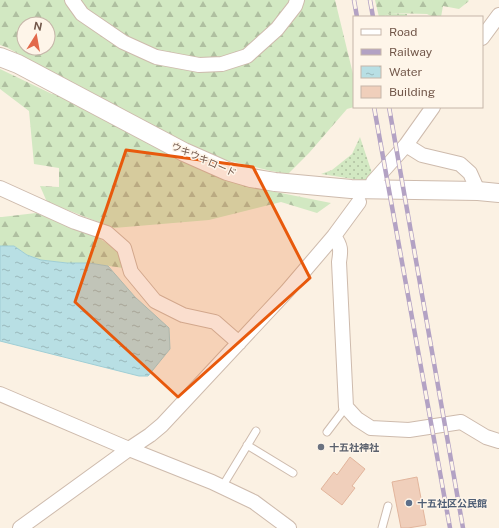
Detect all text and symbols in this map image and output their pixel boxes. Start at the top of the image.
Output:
north arrow [16,16,56,56]
legend [353,16,483,108]
text: N [33,19,43,33]
text: Road [389,25,417,39]
text: Railway [389,45,433,59]
text: Water [389,65,423,79]
text: Building [389,85,435,99]
street label: ウキウキロード [170,139,238,179]
place label: 十五社神社 [329,441,380,453]
marker: 十五社神社 [316,442,326,452]
place label: 十五社区公民館 [417,497,487,509]
marker: 十五社区公民館 [404,498,414,508]

